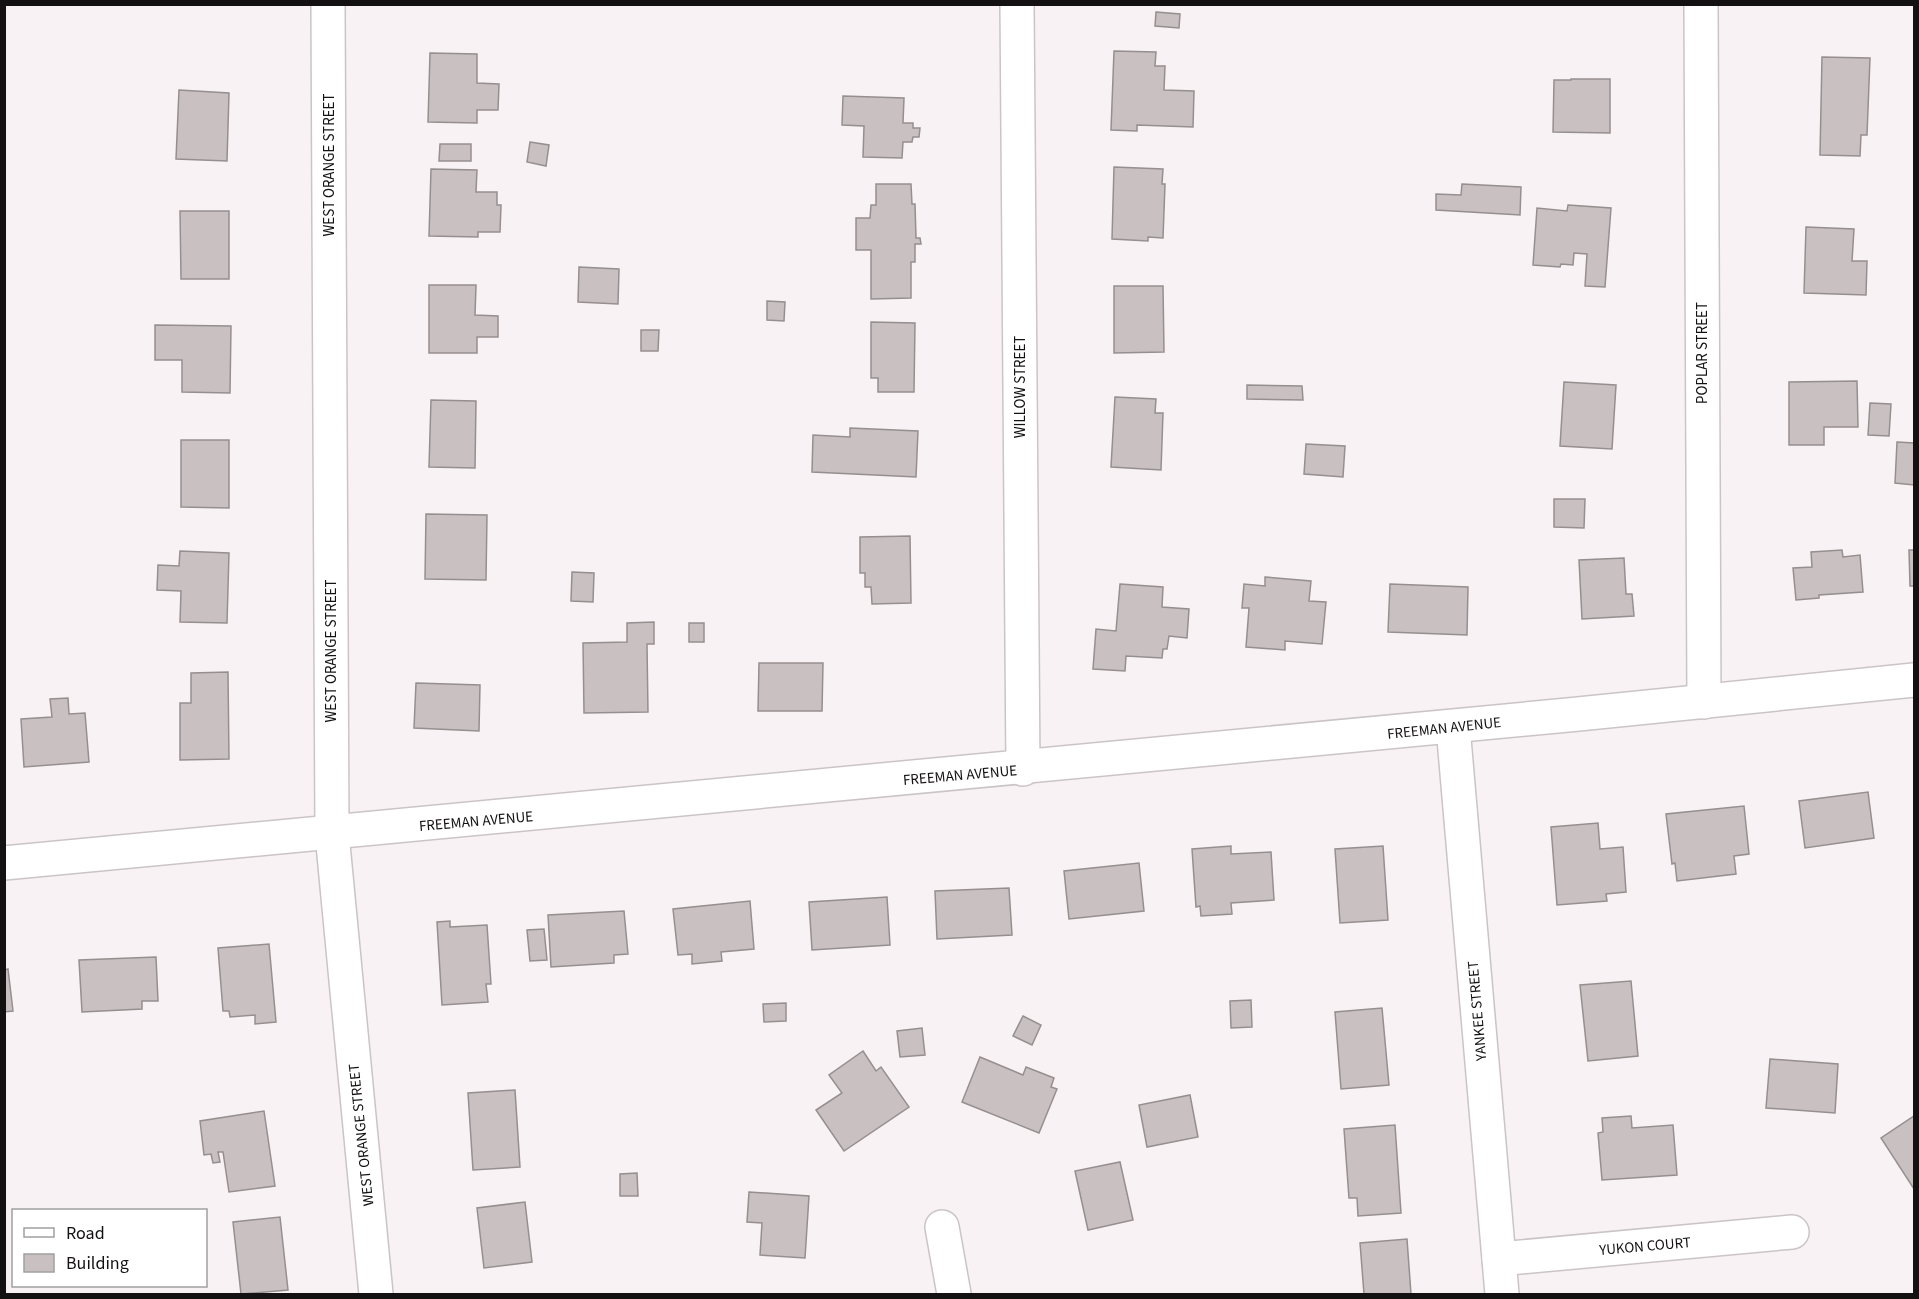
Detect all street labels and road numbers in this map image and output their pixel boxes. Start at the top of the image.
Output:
street label: WEST ORANGE STREET [319,93,340,237]
street label: POPLAR STREET [1692,302,1713,404]
street label: WILLOW STREET [1010,336,1031,438]
street label: WEST ORANGE STREET [321,579,342,723]
street label: FREEMAN AVENUE [1386,712,1502,745]
street label: FREEMAN AVENUE [902,760,1018,791]
street label: FREEMAN AVENUE [418,806,534,837]
street label: YANKEE STREET [1463,960,1492,1063]
street label: WEST ORANGE STREET [344,1063,379,1207]
street label: YUKON COURT [1597,1232,1692,1261]

